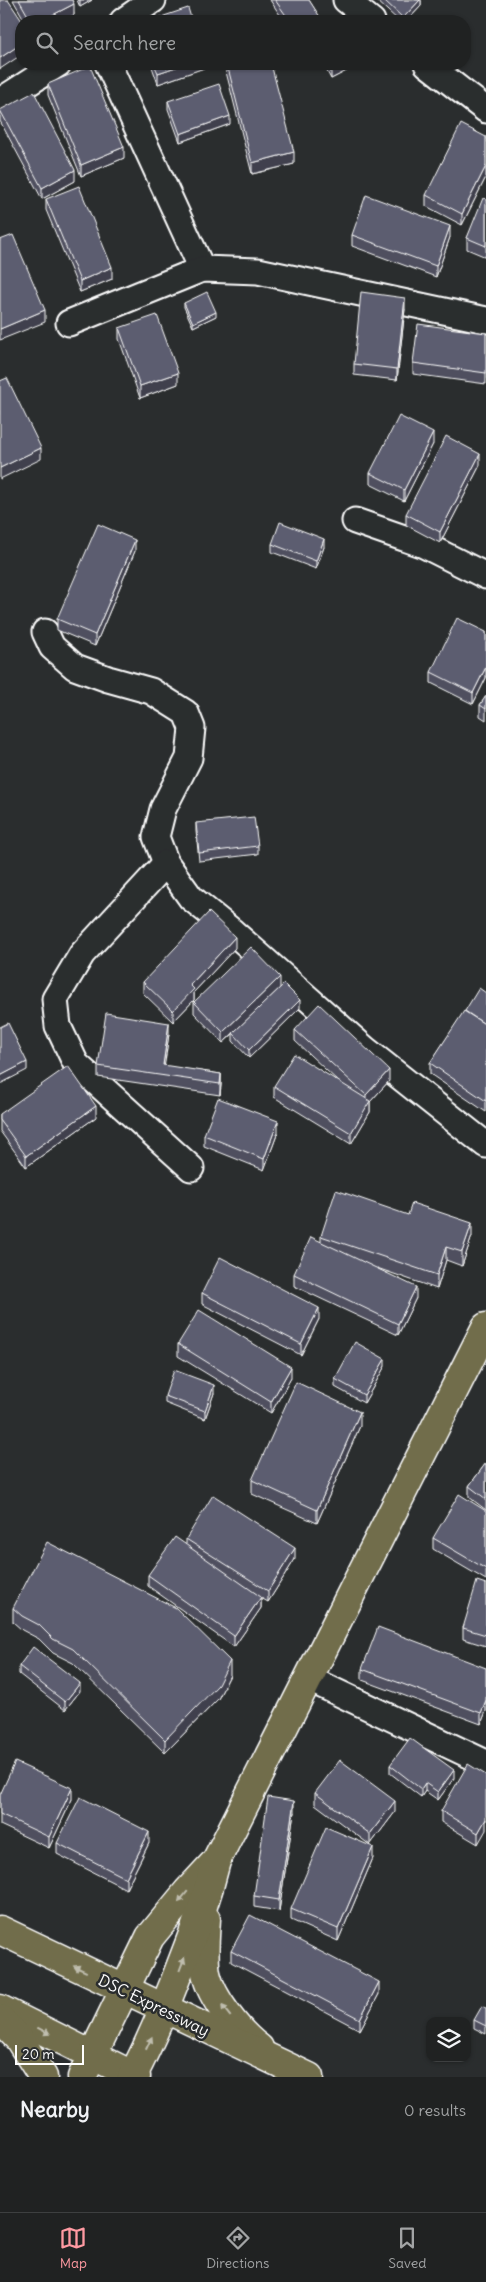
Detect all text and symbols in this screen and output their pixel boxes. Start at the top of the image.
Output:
search box [15,15,471,70]
icon: search [33,29,61,57]
text: Search here [73,31,176,55]
one-way arrow [177,1890,188,1903]
one-way arrow [178,1957,186,1971]
one-way arrow [73,1965,87,1973]
street label: DSC Expressway [95,1970,213,2040]
one-way arrow [221,2004,231,2018]
map controls [426,2017,471,2062]
button: layers [426,2017,471,2062]
one-way arrow [36,2027,51,2035]
one-way arrow [144,2035,153,2050]
scale bar [15,2042,84,2065]
text: 20 m [22,2045,55,2063]
text: Nearby [20,2096,90,2123]
text: 0 results [404,2100,466,2120]
tab: Map [59,2224,87,2272]
tab: Directions [206,2224,269,2272]
tab: Saved [388,2224,427,2272]

